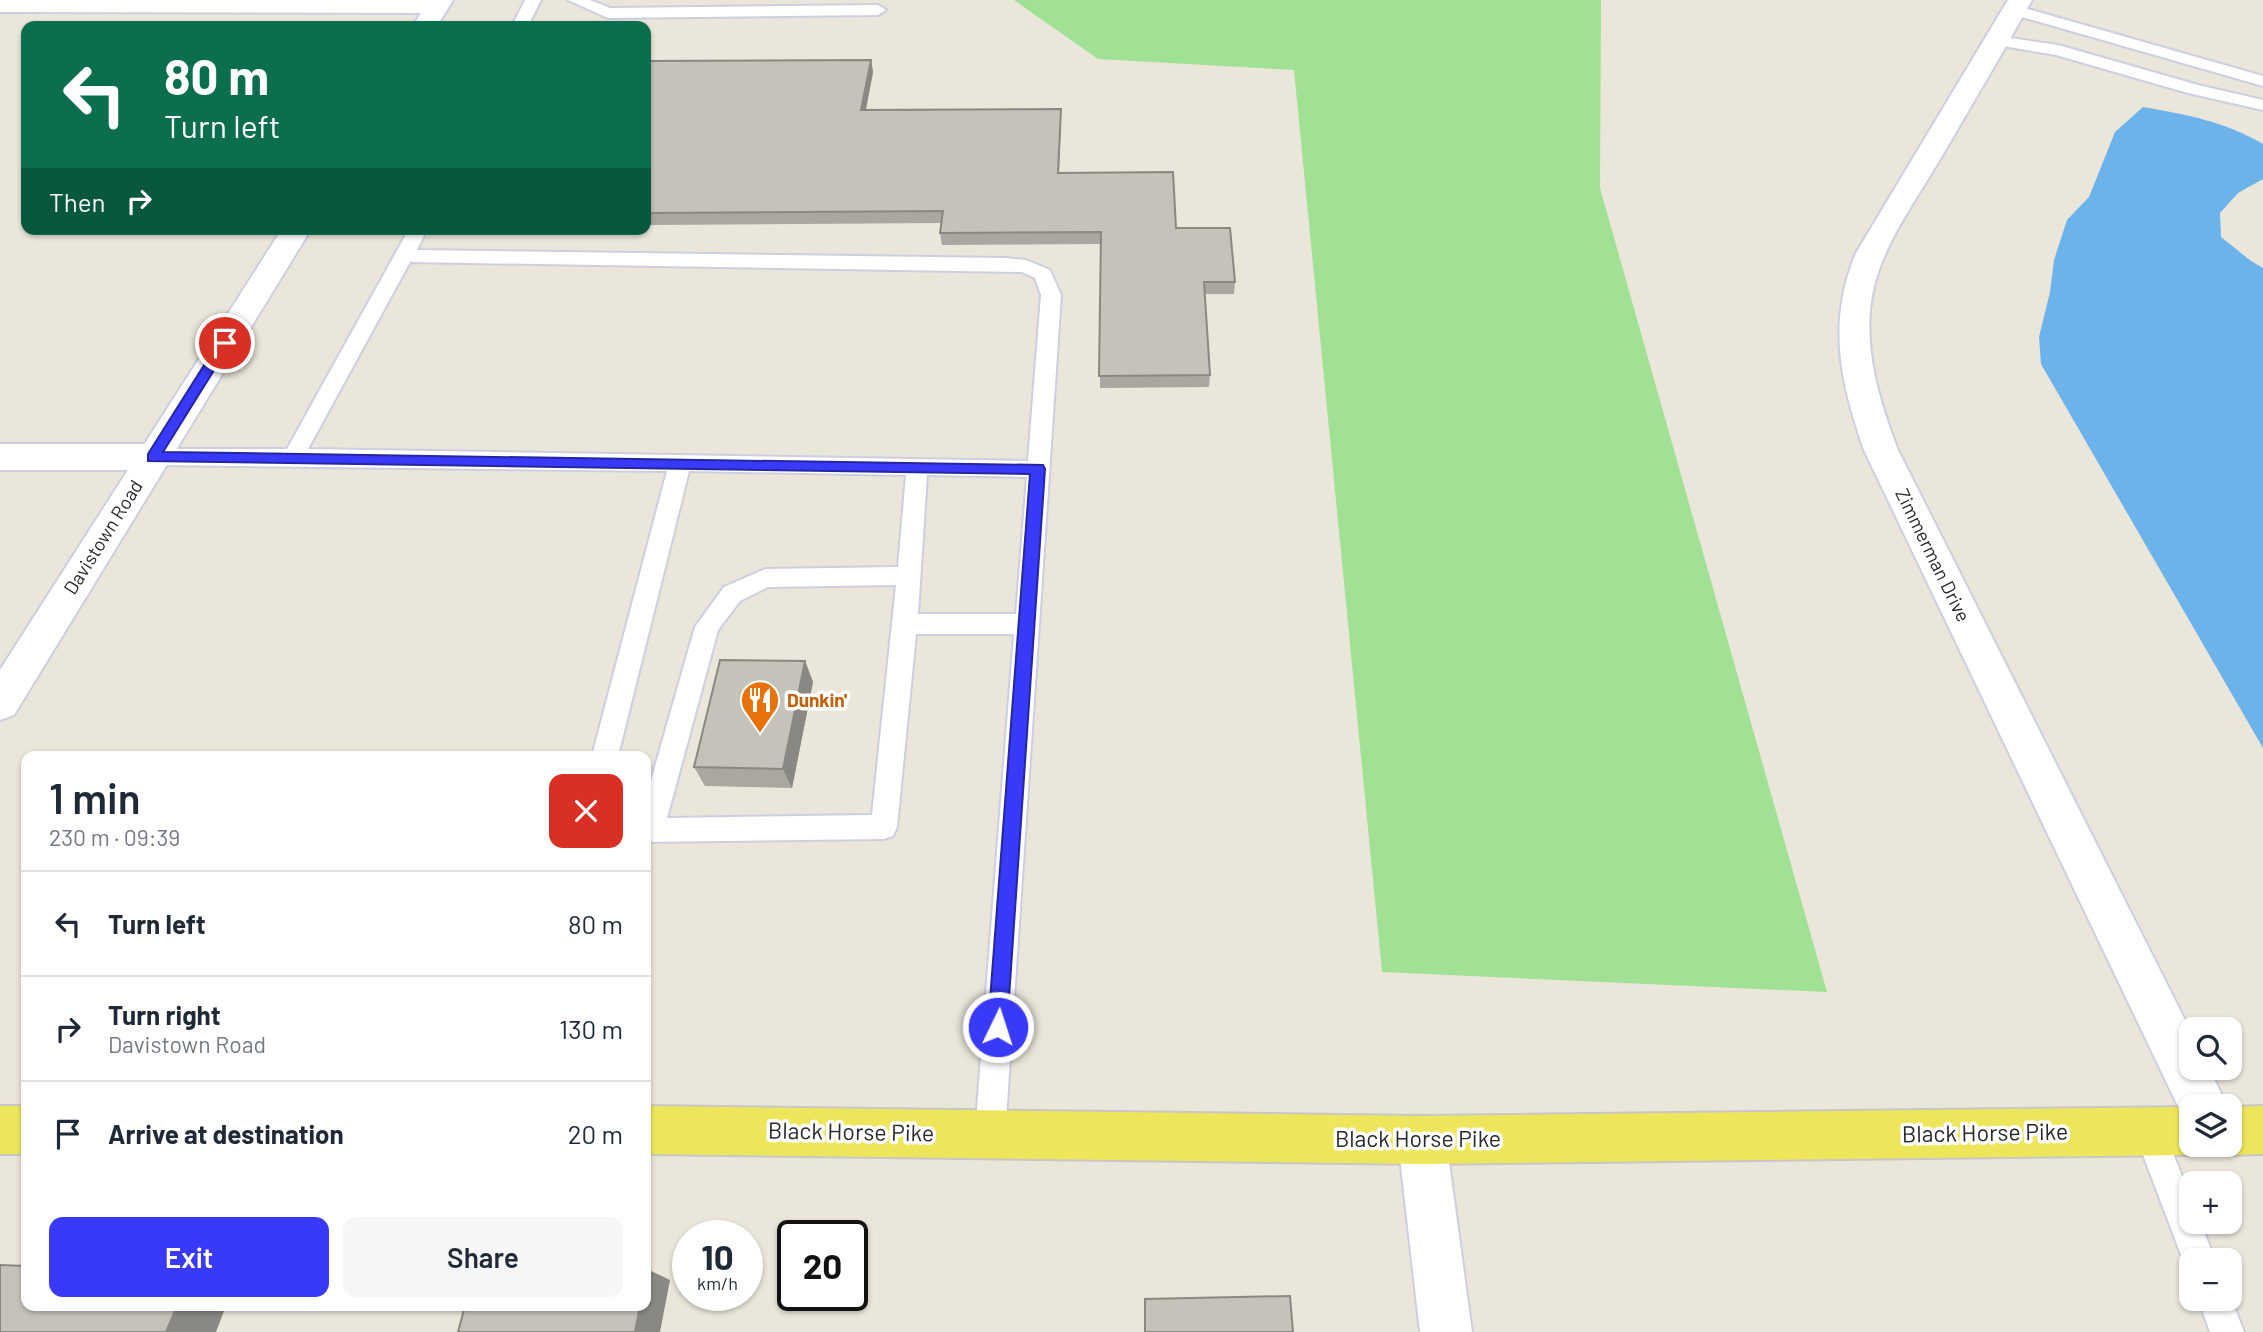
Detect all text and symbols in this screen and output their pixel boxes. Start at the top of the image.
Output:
text: 80 m [164,46,269,105]
icon: left [49,49,140,140]
text: Turn left [164,106,281,144]
icon: right [120,182,158,220]
text: Then [49,186,106,217]
pin [195,313,255,373]
icon: arrive [206,324,244,362]
street label: Davistown Road [58,475,147,598]
street label: Zimmerman Drive [1891,484,1976,625]
restaurant icon: Dunkin' [739,679,781,734]
place label: Dunkin' [787,688,847,711]
text: 1 min [49,772,141,822]
button: close [549,774,623,848]
text: 230 m · 09:39 [49,823,180,851]
icon: left [49,905,87,943]
text: Turn left [108,908,206,939]
text: 80 m [568,908,623,939]
position arrow [961,990,1035,1064]
text: Turn right [108,999,221,1030]
icon: right [49,1010,87,1048]
text: 130 m [559,1013,623,1044]
map controls [2179,1017,2242,1311]
button: search [2179,1017,2242,1080]
text: Davistown Road [108,1030,266,1058]
button: layers [2179,1094,2242,1157]
icon: arrive [49,1115,87,1153]
street label: Black Horse Pike [768,1116,934,1146]
street label: Black Horse Pike [1902,1117,2068,1147]
text: Arrive at destination [108,1118,344,1149]
text: 20 m [568,1118,623,1149]
street label: Black Horse Pike [1335,1124,1501,1152]
button: + [2179,1171,2242,1234]
button: Exit [49,1217,329,1297]
button: Share [343,1217,623,1297]
speed limit sign: 20 [777,1220,868,1311]
text: 10 [701,1235,734,1277]
button: − [2179,1248,2242,1311]
text: km/h [697,1272,738,1294]

